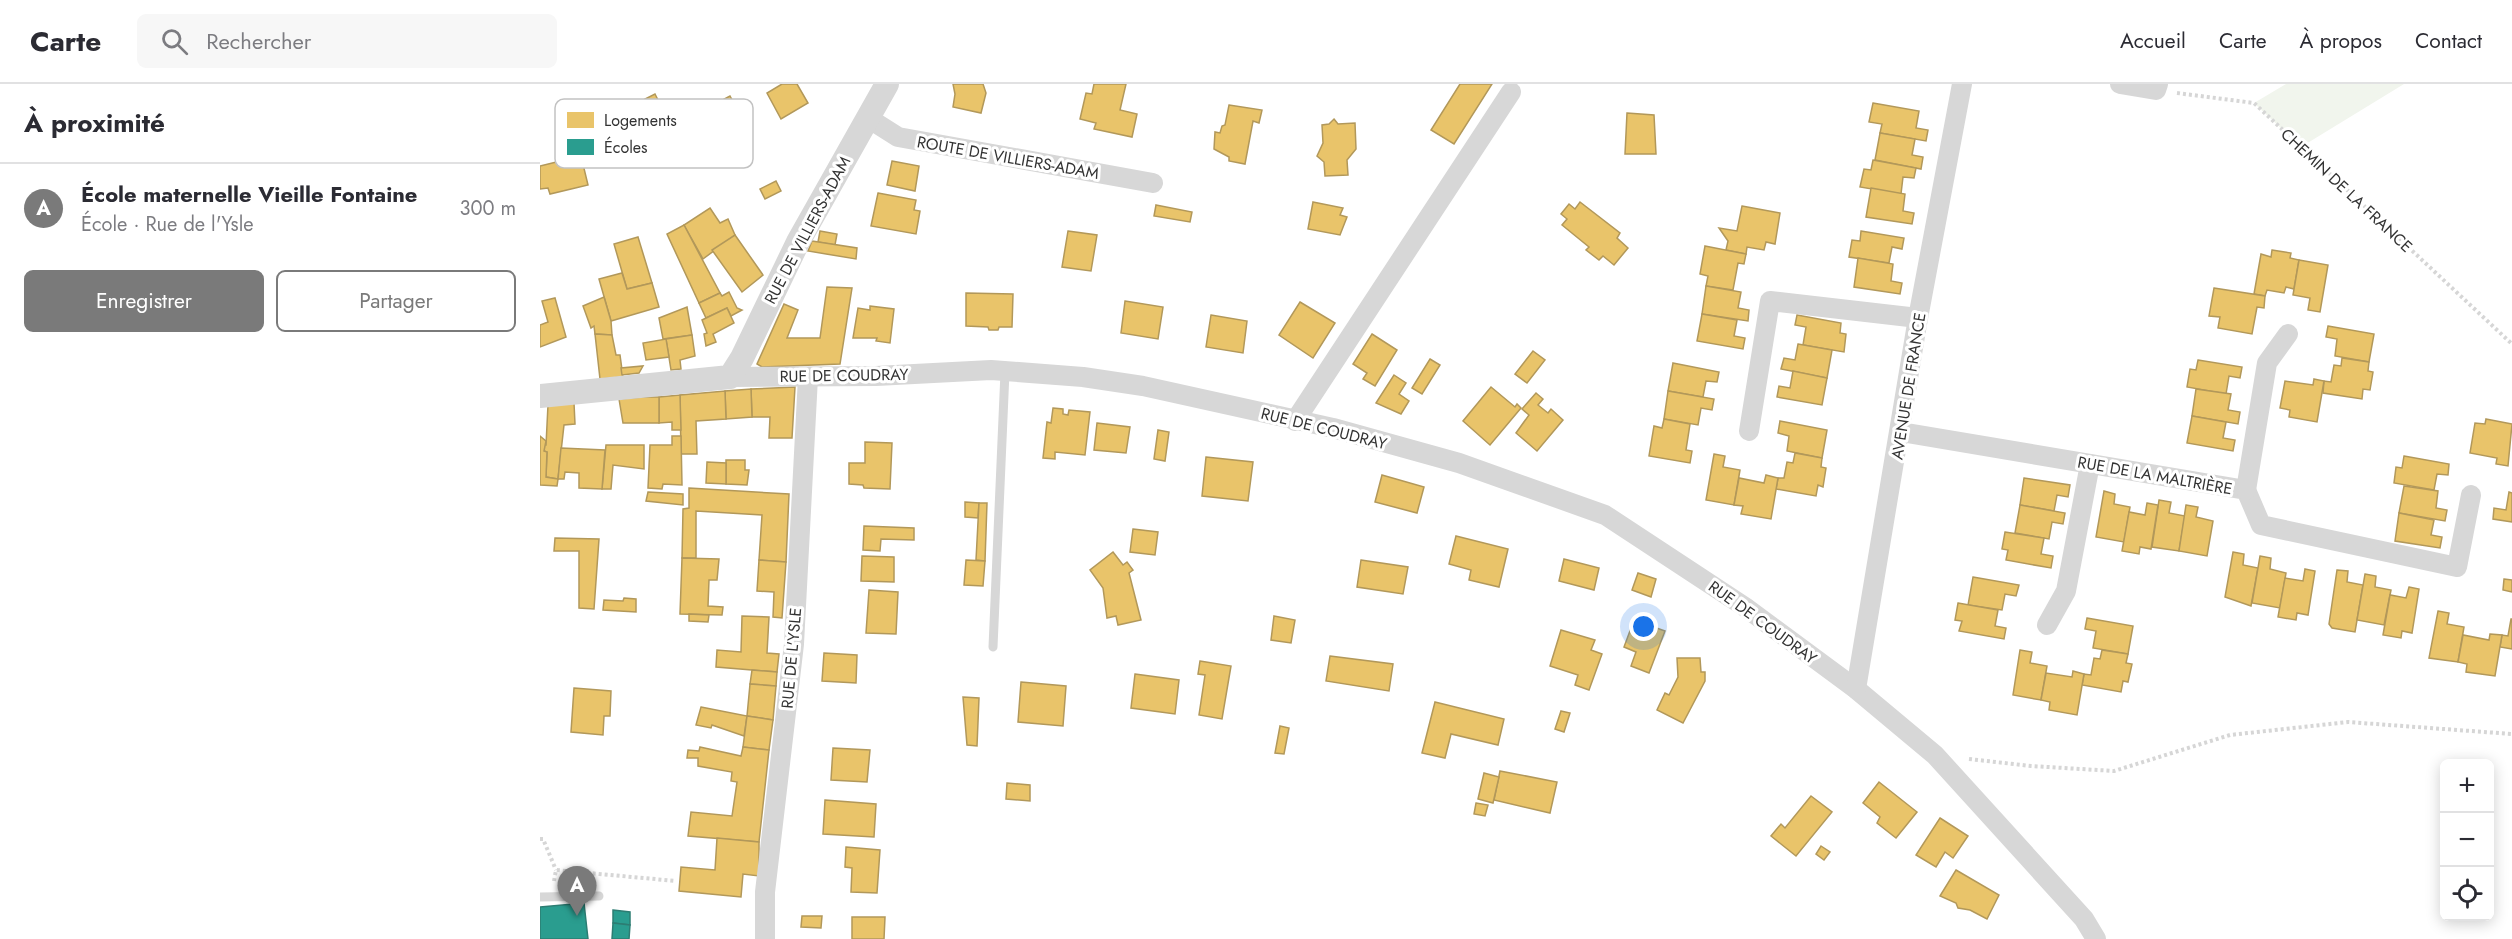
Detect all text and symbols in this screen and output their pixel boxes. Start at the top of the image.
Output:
search box [137,14,557,68]
text: Carte [30,21,101,62]
icon: search [158,25,191,58]
text: Rechercher [206,25,311,57]
text: Accueil [2120,26,2186,56]
text: Carte [2219,26,2267,56]
text: À propos [2300,26,2382,56]
text: Contact [2415,26,2482,56]
legend [555,99,753,168]
text: À proximité [24,104,165,142]
text: Logements [604,109,677,132]
street label: CHEMIN DE LA FRANCE [2276,123,2418,258]
street label: ROUTE DE VILLIERS-ADAM [915,130,1101,185]
text: Écoles [604,136,648,159]
street label: RUE DE VILLIERS-ADAM [759,152,856,308]
text: École maternelle Vieille Fontaine [81,178,417,210]
text: A [36,194,51,223]
text: 300 m [459,194,516,223]
text: École · Rue de l'Ysle [81,210,254,239]
button: Enregistrer [24,270,264,332]
button: Partager [276,270,516,332]
street label: AVENUE DE FRANCE [1886,311,1931,461]
street label: RUE DE COUDRAY [779,363,909,388]
street label: RUE DE COUDRAY [1259,402,1389,455]
street label: RUE DE LA MALTRIÈRE [2076,451,2234,500]
street label: RUE DE COUDRAY [1704,575,1822,670]
street label: RUE DE L'YSLE [776,607,807,709]
your location [1629,612,1658,641]
map controls [2440,759,2494,921]
button: + [2440,759,2494,813]
button: − [2440,813,2494,867]
pin: A [558,866,597,916]
button: locate [2440,867,2494,921]

